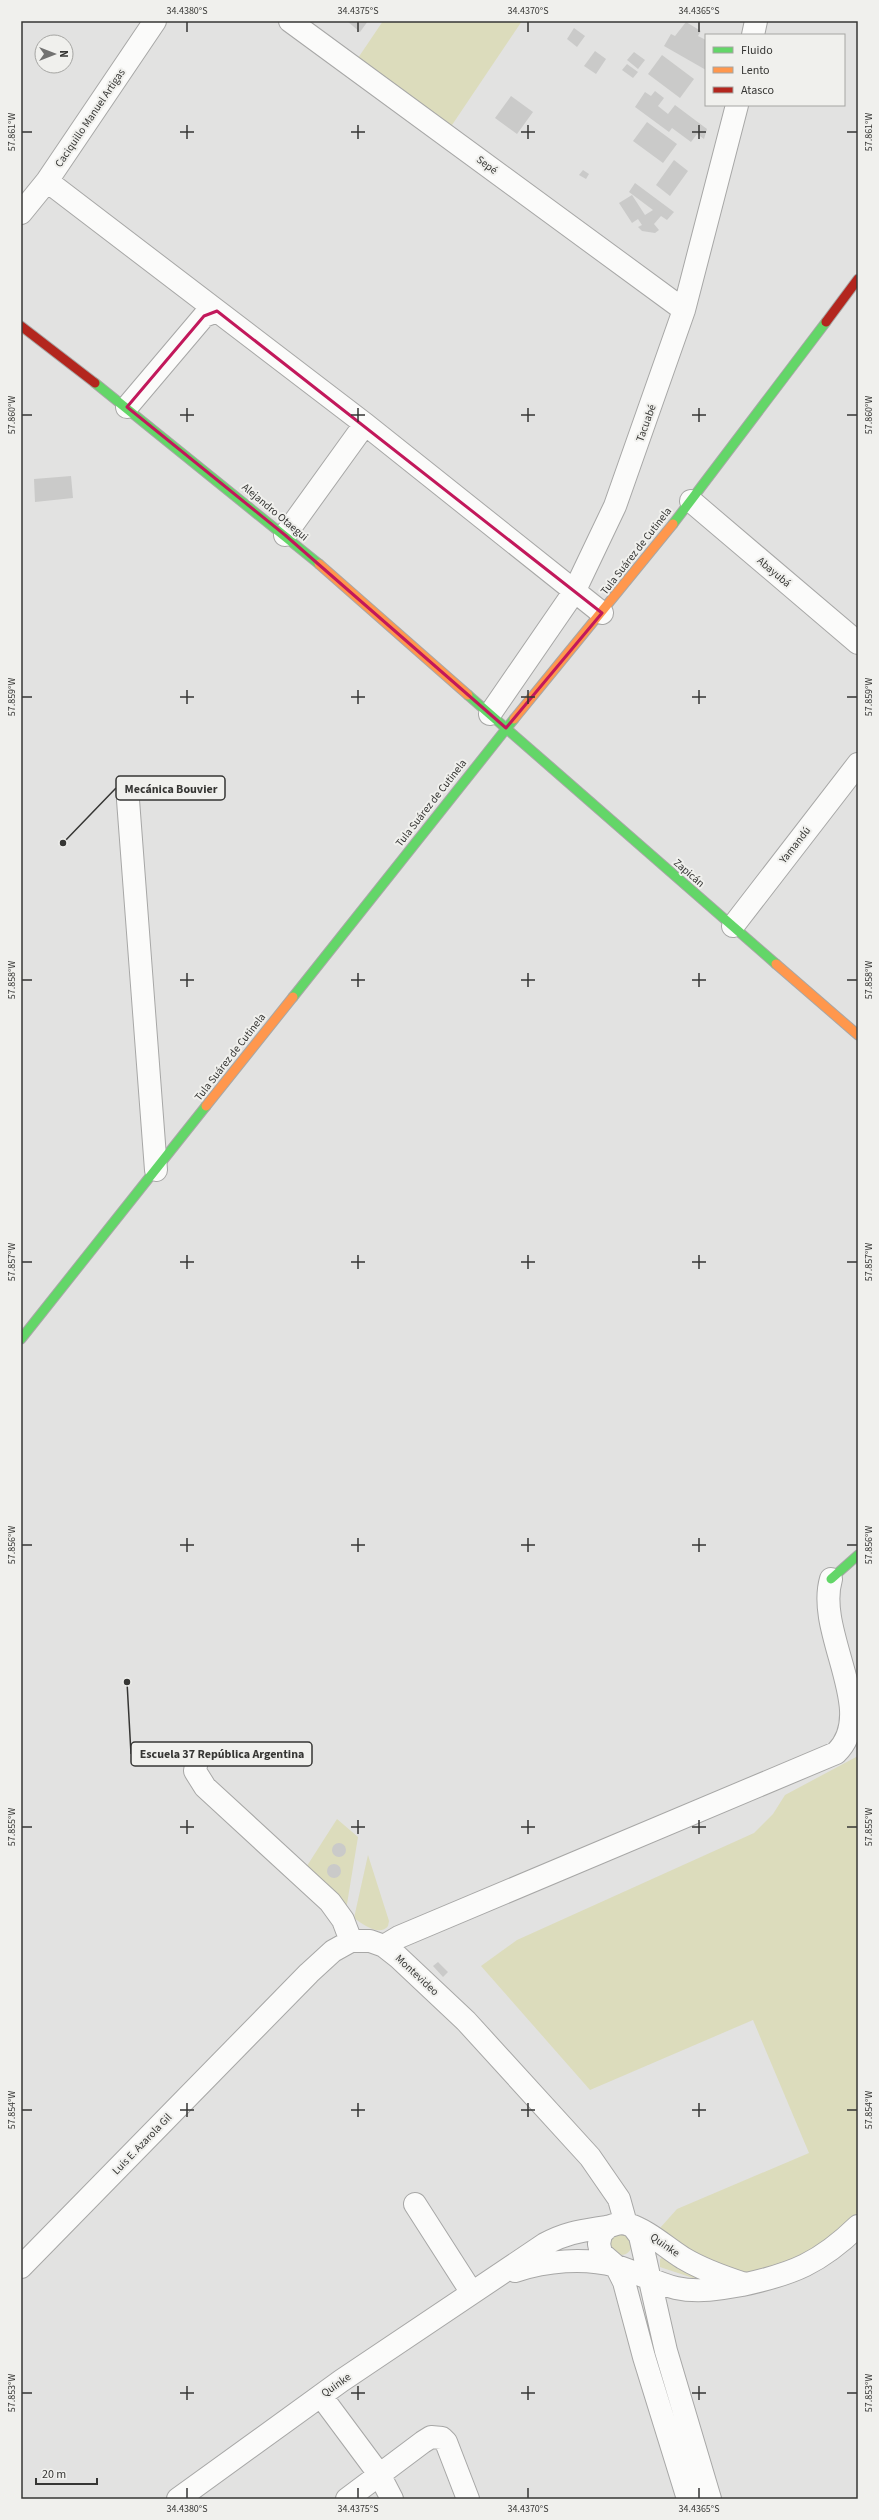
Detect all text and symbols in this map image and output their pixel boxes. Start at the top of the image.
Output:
text: 34.4380°S [167,4,207,18]
text: 34.4375°S [338,4,378,18]
text: 34.4370°S [508,4,548,18]
text: 34.4365°S [679,4,719,18]
north arrow [34,34,74,74]
legend [705,34,845,106]
text: Fluido [741,42,773,59]
text: N [56,50,71,58]
text: Lento [741,62,770,79]
street label: Caciquillo Manuel Artigas [51,65,129,170]
text: Atasco [741,82,774,99]
text: 57.861°W [5,113,19,151]
text: 57.861°W [862,113,876,151]
street label: Sepé [473,152,501,178]
text: 57.860°W [5,396,19,434]
text: 57.860°W [862,396,876,434]
street label: Tacuabé [632,402,660,444]
street label: Alejandro Otaegui [239,480,311,544]
street label: Tula Suárez de Cutinela [597,504,675,598]
street label: Abayubá [754,553,794,591]
text: 57.859°W [5,678,19,716]
text: 57.859°W [862,678,876,716]
street label: Tula Suárez de Cutinela [392,756,470,850]
callout: Mecánica Bouvier [116,776,225,800]
text: Mecánica Bouvier [125,781,218,798]
street label: Yamandú [775,824,814,867]
street label: Zapicán [670,855,708,891]
text: 57.858°W [5,961,19,999]
text: 57.858°W [862,961,876,999]
street label: Tula Suárez de Cutinela [191,1010,269,1104]
text: 57.857°W [5,1243,19,1281]
text: 57.857°W [862,1243,876,1281]
text: 57.856°W [5,1526,19,1564]
text: 57.856°W [862,1526,876,1564]
callout: Escuela 37 República Argentina [131,1742,312,1766]
text: Escuela 37 República Argentina [140,1746,304,1763]
text: 57.855°W [5,1808,19,1846]
text: 57.855°W [862,1808,876,1846]
street label: Montevideo [392,1951,442,1999]
text: 57.854°W [5,2091,19,2129]
text: 57.854°W [862,2091,876,2129]
street label: Luis E. Azarola Gil [109,2110,175,2178]
street label: Quinke [647,2229,683,2261]
street label: Quinke [318,2369,354,2401]
text: 57.853°W [5,2374,19,2412]
text: 57.853°W [862,2374,876,2412]
scale bar [36,2460,97,2486]
text: 20 m [42,2466,66,2483]
text: 34.4380°S [167,2502,207,2516]
text: 34.4375°S [338,2502,378,2516]
text: 34.4370°S [508,2502,548,2516]
text: 34.4365°S [679,2502,719,2516]

